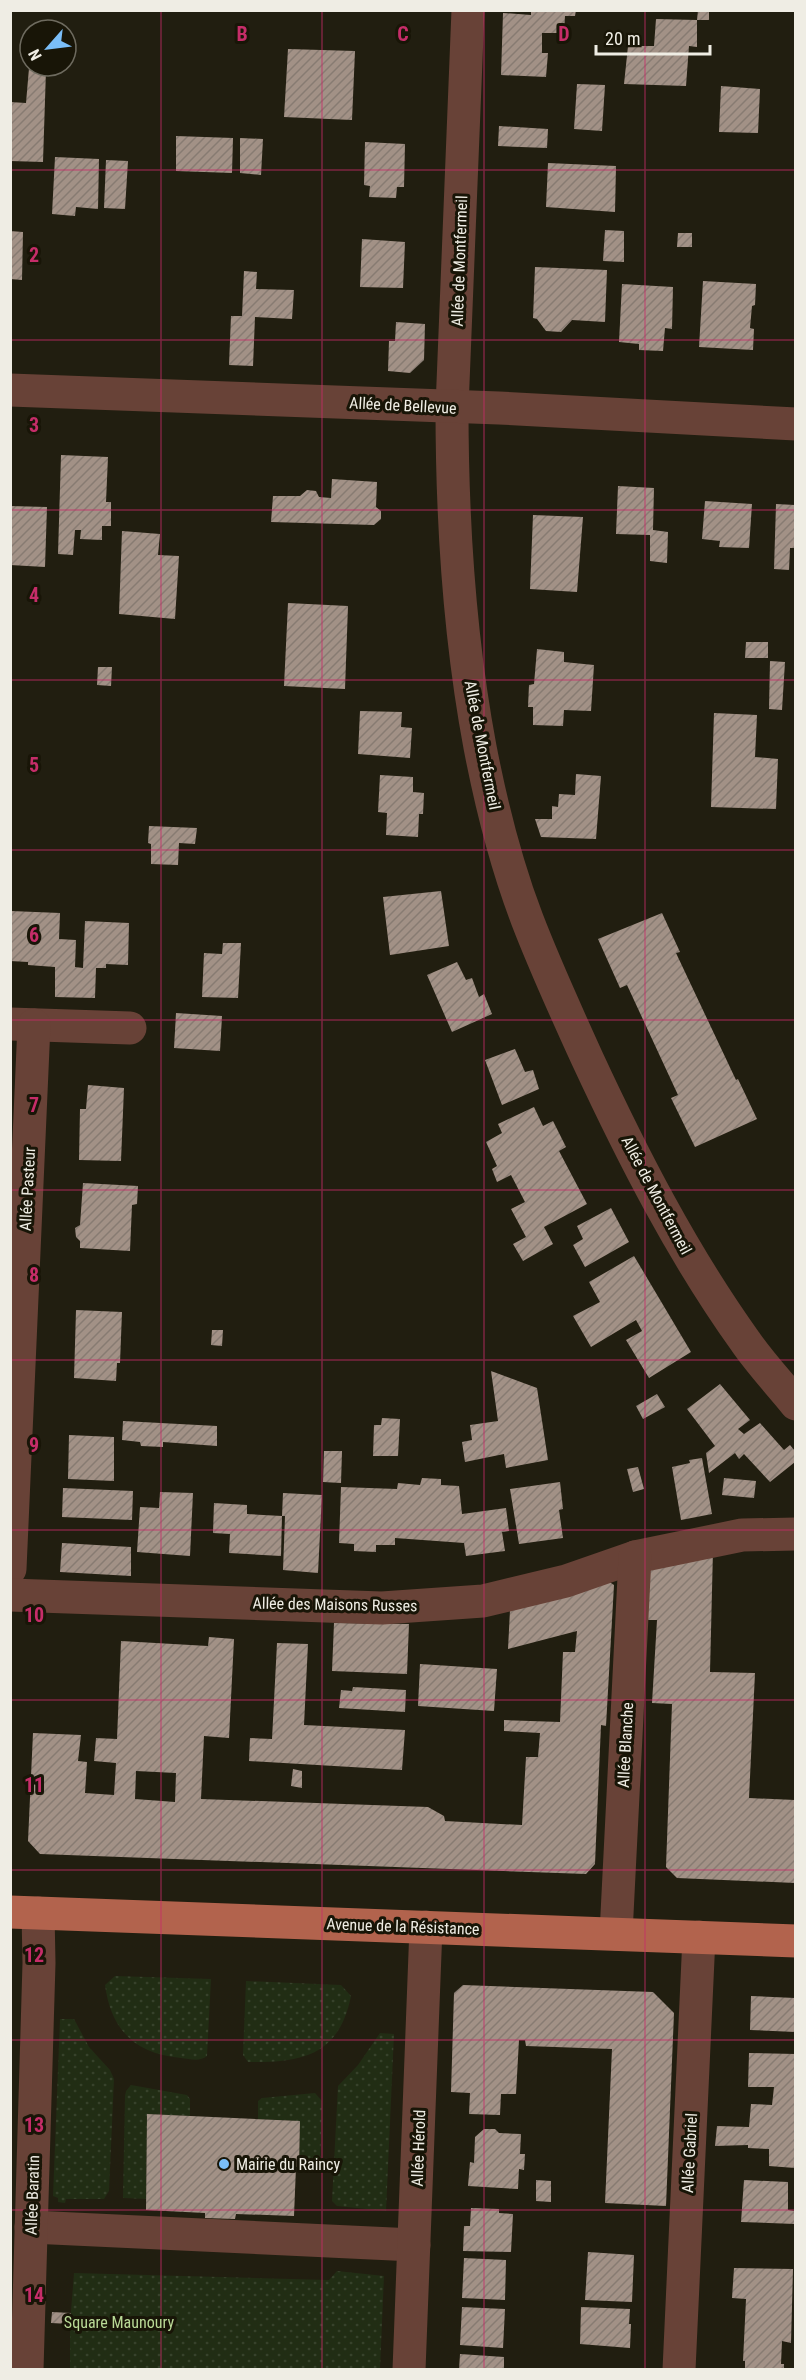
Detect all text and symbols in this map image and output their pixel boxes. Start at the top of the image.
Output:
north arrow [18,18,78,78]
scale bar [596,18,710,56]
text: B [236,22,248,46]
text: C [397,22,409,46]
text: D [558,22,570,46]
text: 20 m [605,28,640,49]
text: N [25,46,46,64]
street label: Allée de Montfermeil [448,195,471,327]
text: 2 [29,243,39,267]
street label: Allée de Bellevue [349,393,457,418]
text: 3 [29,413,39,437]
text: 4 [29,583,39,607]
street label: Allée de Montfermeil [461,679,504,811]
text: 5 [29,753,39,777]
text: 6 [29,923,39,947]
text: 7 [29,1093,39,1117]
street label: Allée de Montfermeil [617,1133,696,1258]
street label: Allée Pasteur [16,1147,39,1231]
text: 8 [29,1263,39,1287]
text: 9 [29,1433,39,1457]
street label: Allée des Maisons Russes [252,1594,418,1615]
text: 10 [24,1603,44,1627]
street label: Allée Blanche [614,1702,637,1788]
text: 11 [24,1773,44,1797]
street label: Avenue de la Résistance [326,1914,480,1939]
text: 12 [24,1943,44,1967]
street label: Allée Hérold [408,2109,429,2187]
text: 13 [24,2113,44,2137]
street label: Allée Gabriel [678,2113,701,2193]
street label: Allée Baratin [22,2155,43,2235]
place label: Mairie du Raincy [236,2155,340,2174]
marker: Mairie du Raincy [217,2157,231,2171]
text: 14 [24,2283,44,2307]
park label: Square Maunoury [64,2313,174,2332]

